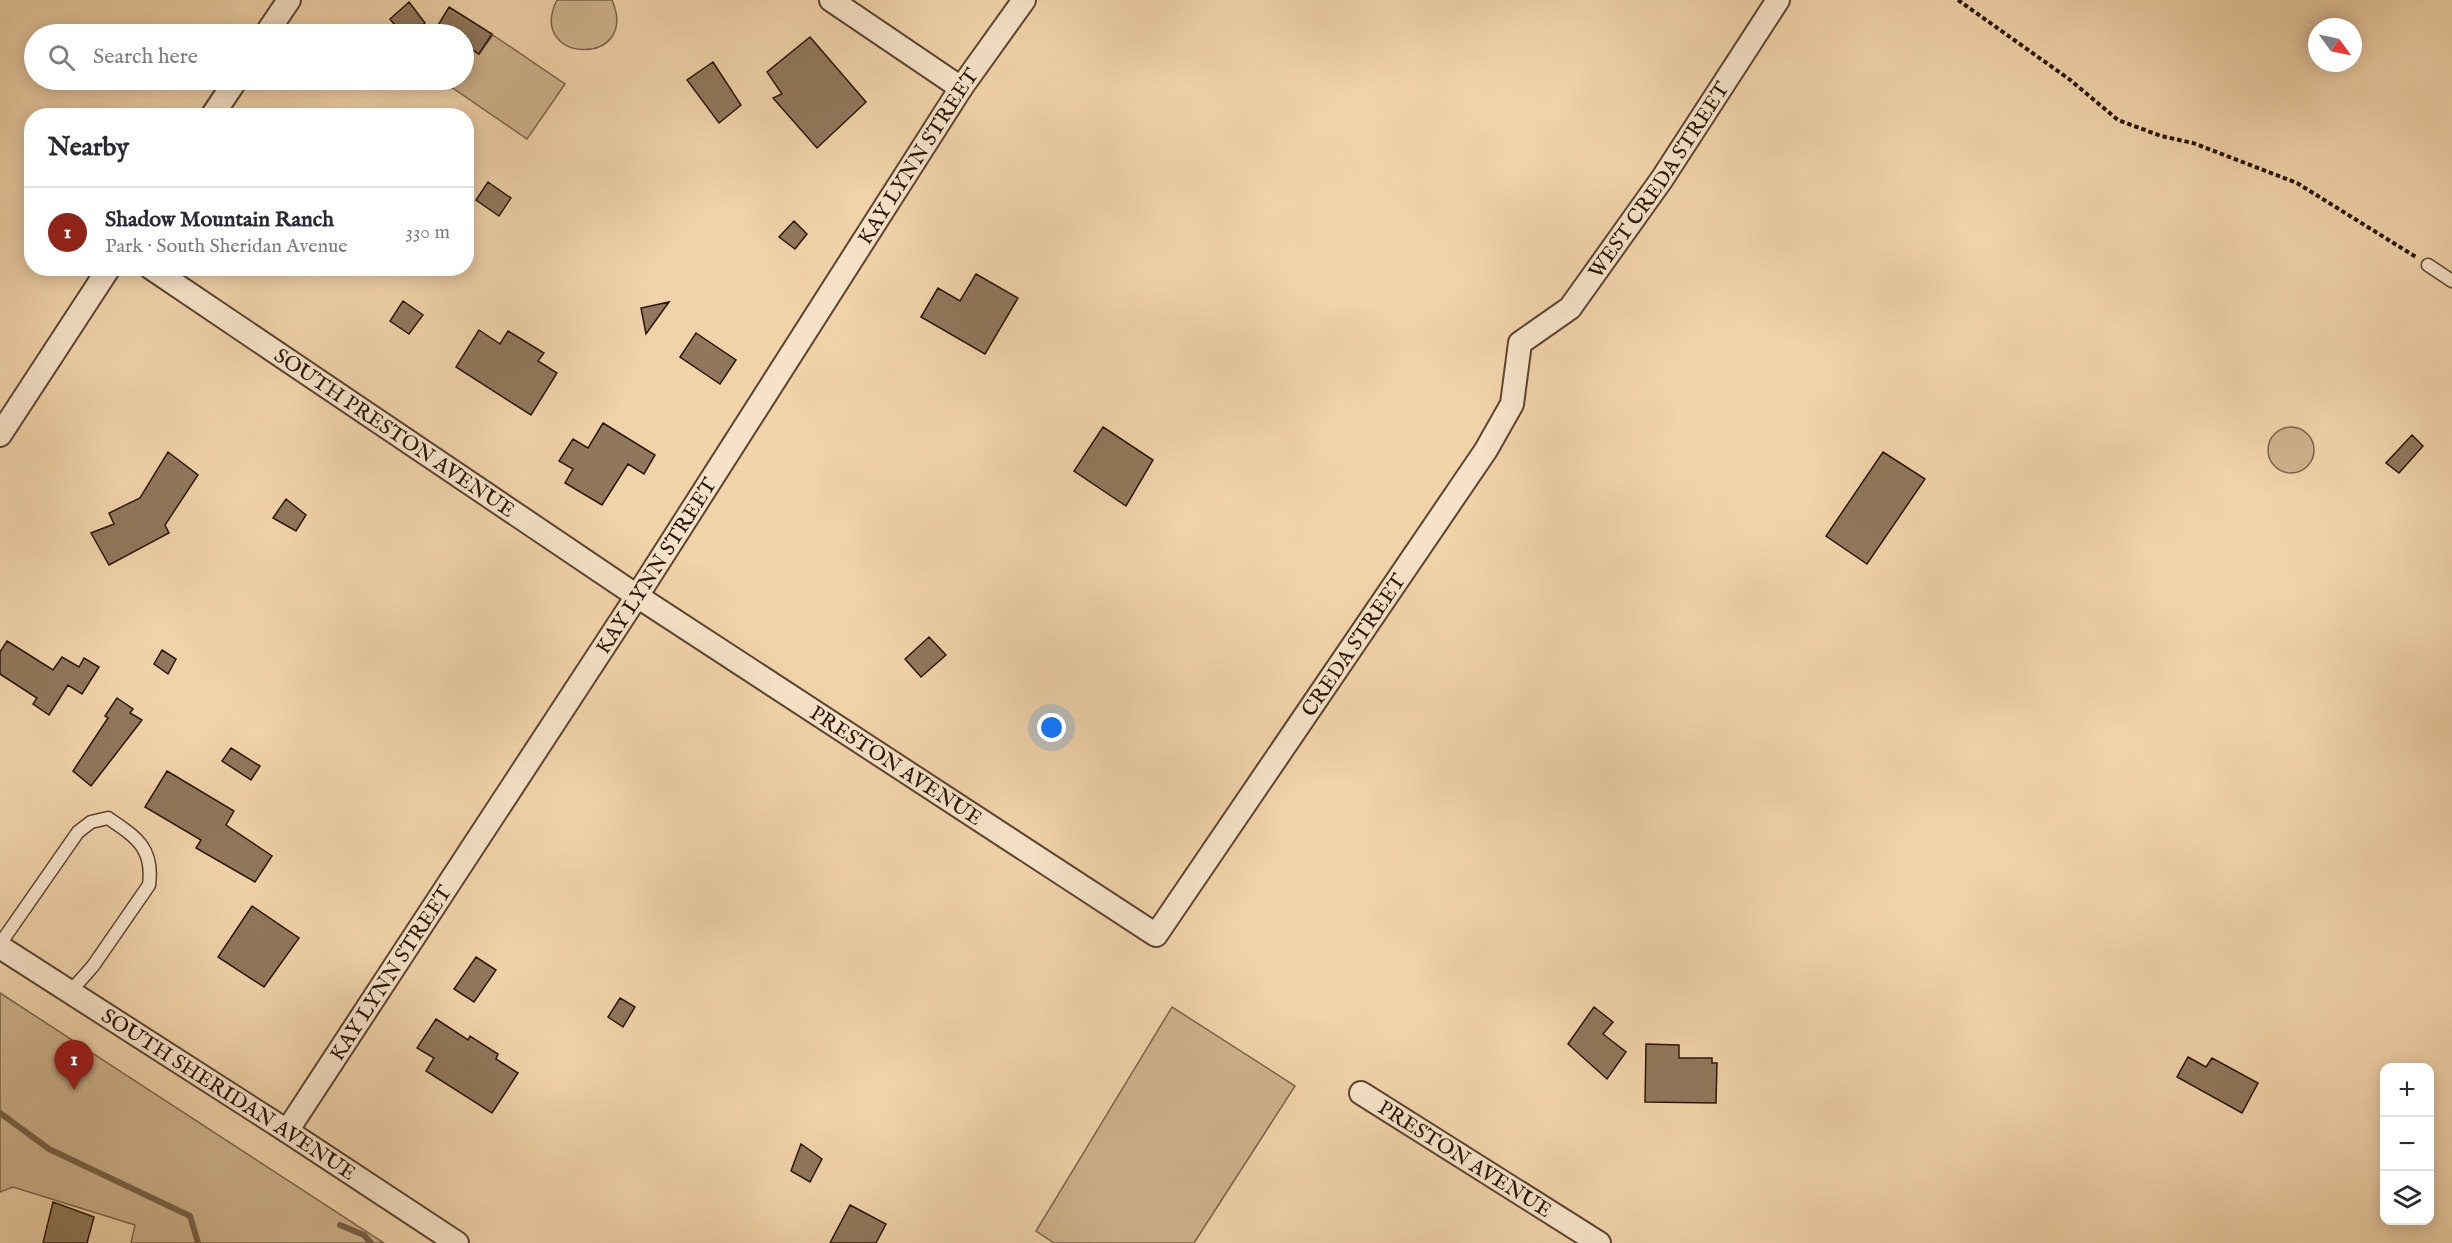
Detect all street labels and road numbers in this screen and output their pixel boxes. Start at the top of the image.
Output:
street label: KAY LYNN STREET [852,63,986,250]
street label: WEST CREDA STREET [1583,77,1737,284]
street label: SOUTH PRESTON AVENUE [268,343,519,524]
street label: KAY LYNN STREET [591,473,724,660]
street label: CREDA STREET [1296,569,1413,722]
street label: PRESTON AVENUE [804,700,987,833]
street label: KAY LYNN STREET [325,880,459,1067]
street label: SOUTH SHERIDAN AVENUE [96,1003,360,1188]
street label: PRESTON AVENUE [1372,1095,1556,1225]

